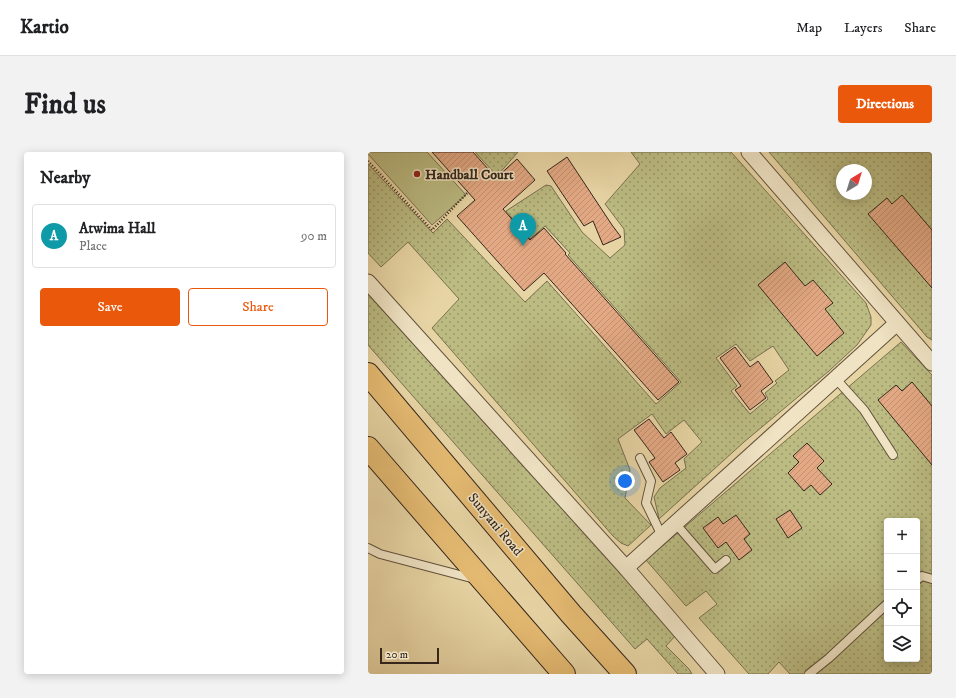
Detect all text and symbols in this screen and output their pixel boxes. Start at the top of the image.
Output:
text: Kartio [20,16,69,39]
text: Map [796,19,822,37]
text: Layers [844,19,882,37]
text: Share [904,19,936,37]
button: Directions [838,85,932,123]
text: Find us [24,87,106,122]
north arrow [836,164,872,200]
place label: Handball Court [425,166,514,184]
text: Nearby [40,167,90,189]
marker: Handball Court [412,169,422,179]
pin: A [510,213,536,246]
text: Atwima Hall [79,219,156,238]
text: A [50,228,58,244]
text: 90 m [301,228,327,244]
text: Place [79,238,107,254]
button: Save [40,288,180,326]
button: Share [188,288,328,326]
your location [615,471,635,491]
street label: Sunyani Road [464,489,527,560]
map controls [884,518,920,662]
button: + [884,518,920,554]
button: − [884,554,920,590]
button: locate [884,590,920,626]
button: layers [884,626,920,662]
scale bar [380,646,439,665]
text: 20 m [386,648,408,662]

